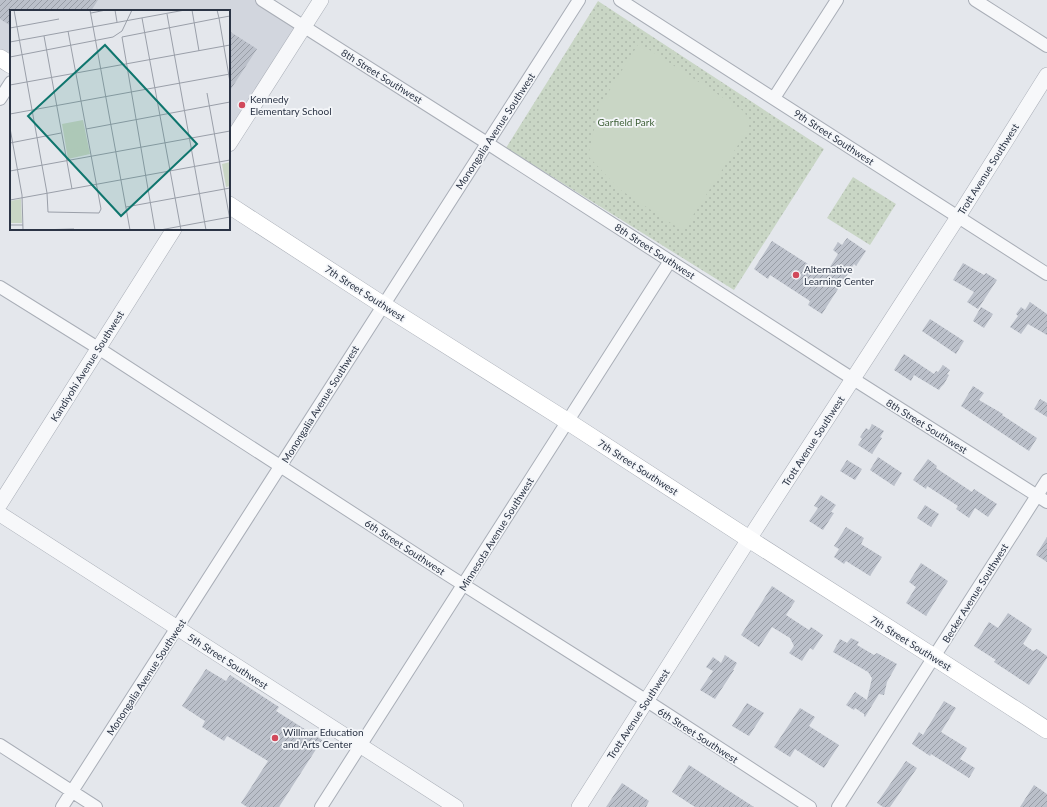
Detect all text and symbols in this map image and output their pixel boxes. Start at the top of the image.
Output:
inset map [10,10,230,230]
street label: 8th Street Southwest [339,46,425,106]
street label: Monongalia Avenue Southwest [453,70,537,191]
place label: Kennedy Elementary School [250,93,332,117]
marker: Kennedy Elementary School [237,100,247,110]
street label: 9th Street Southwest [792,107,877,168]
park label: Garfield Park [598,116,655,128]
street label: Trott Avenue Southwest [955,121,1021,217]
street label: 8th Street Southwest [613,221,698,282]
street label: 7th Street Southwest [323,263,408,324]
place label: Alternative Learning Center [804,263,874,287]
marker: Alternative Learning Center [791,270,801,280]
street label: Kandiyohi Avenue Southwest [48,308,126,424]
street label: Monongalia Avenue Southwest [279,343,361,465]
street label: Trott Avenue Southwest [779,393,847,488]
street label: 8th Street Southwest [884,396,970,456]
street label: 7th Street Southwest [596,437,681,498]
street label: Minnesota Avenue Southwest [456,475,536,593]
street label: 6th Street Southwest [363,517,448,578]
street label: Becker Avenue Southwest [940,541,1011,645]
street label: 7th Street Southwest [868,613,954,673]
street label: Monongalia Avenue Southwest [104,616,188,737]
street label: 5th Street Southwest [186,631,271,692]
street label: Trott Avenue Southwest [604,666,672,761]
street label: 6th Street Southwest [656,705,741,766]
place label: Willmar Education and Arts Center [283,726,363,750]
marker: Willmar Education and Arts Center [270,733,280,743]

